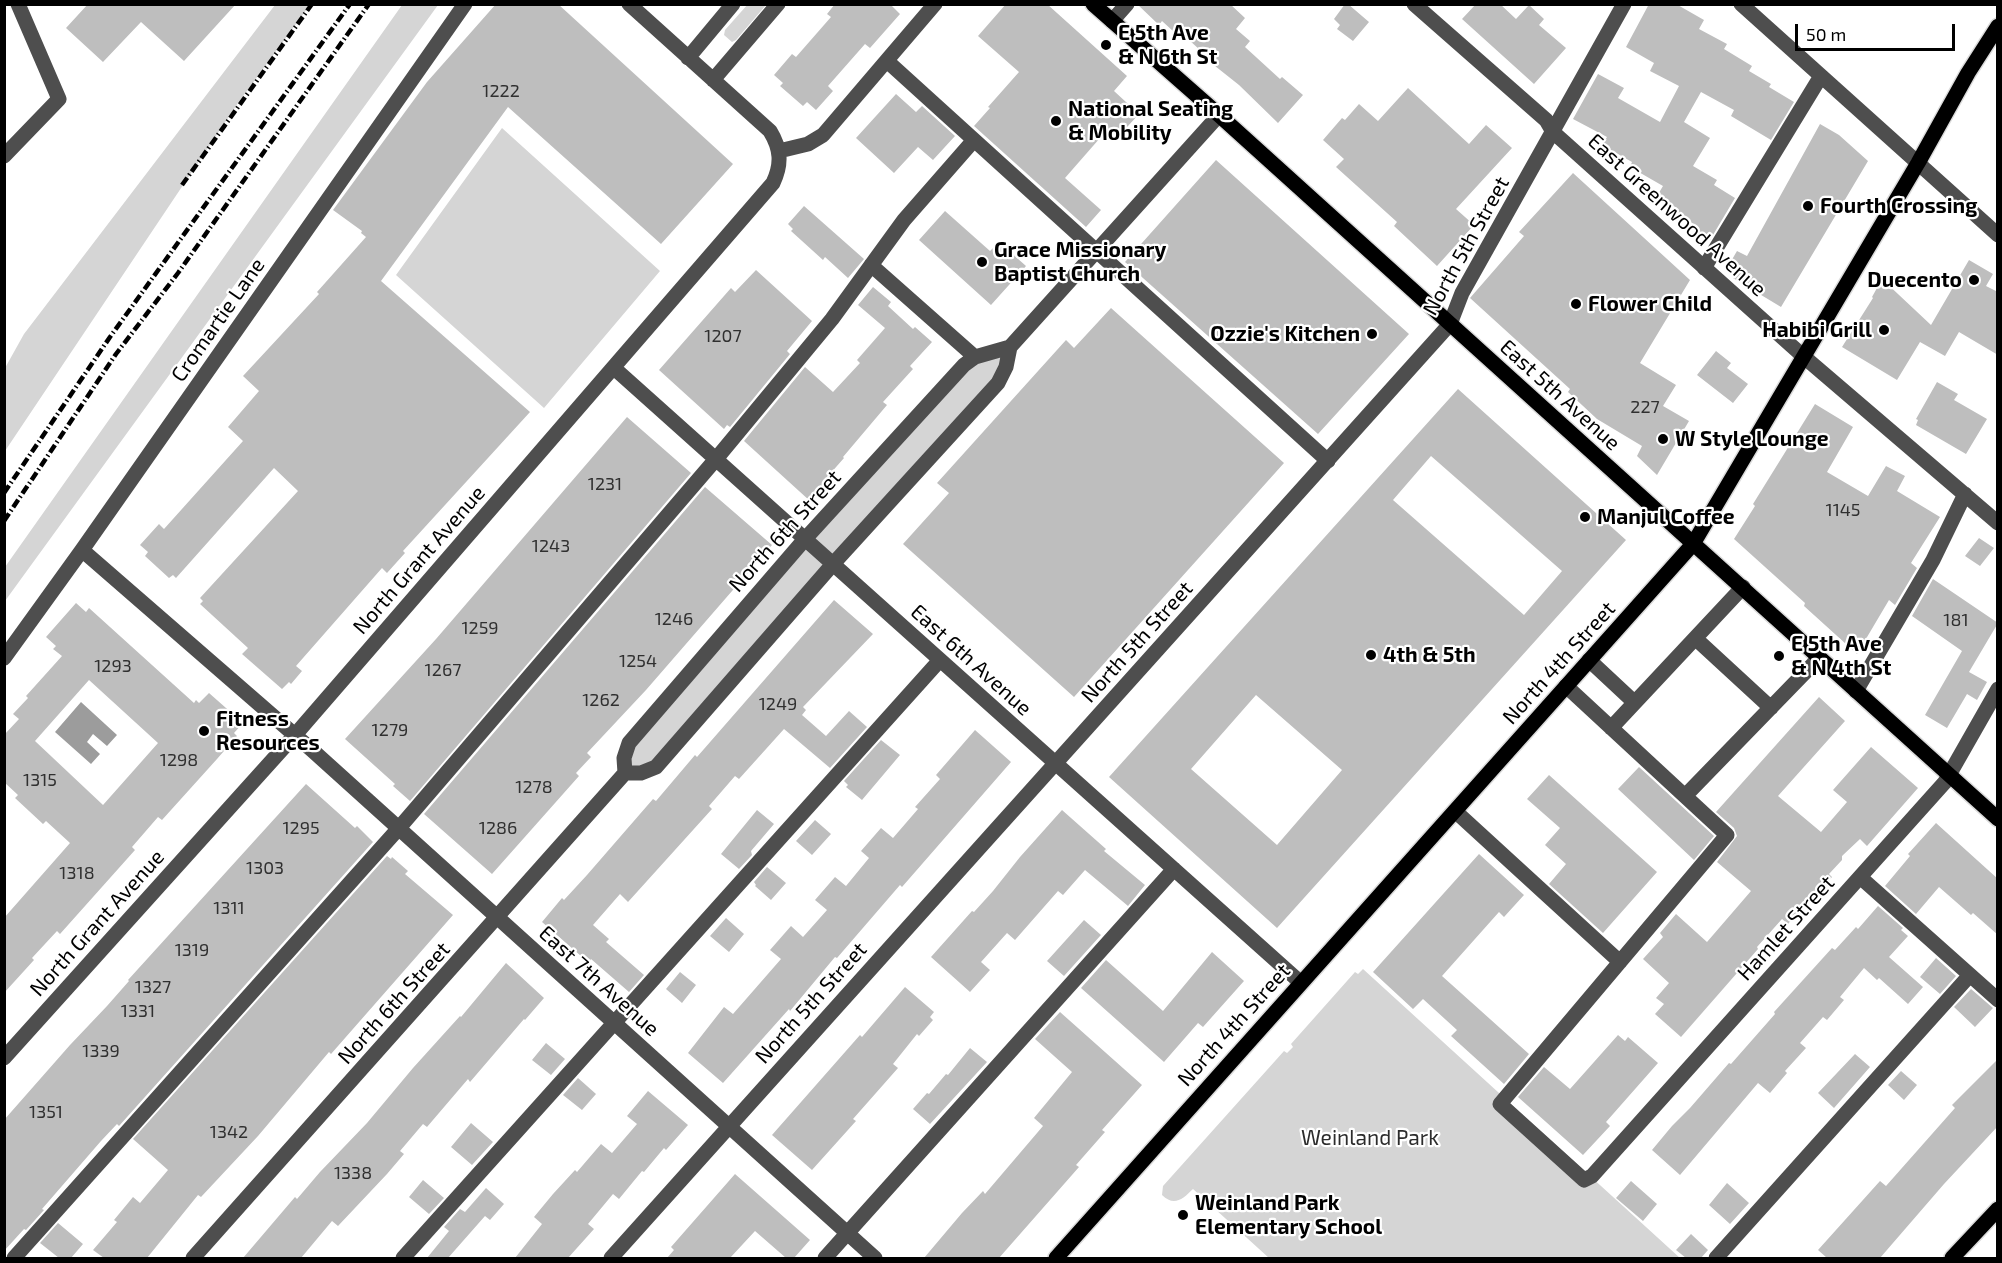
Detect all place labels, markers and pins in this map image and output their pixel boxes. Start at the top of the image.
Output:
place label: E 5th Ave & N 6th St [1118,20,1217,70]
marker: E 5th Ave & N 6th St [1099,38,1113,52]
place label: National Seating & Mobility [1068,96,1233,146]
marker: National Seating & Mobility [1049,114,1063,128]
place label: Fourth Crossing [1820,193,1977,219]
marker: Fourth Crossing [1801,199,1815,213]
place label: Grace Missionary Baptist Church [994,237,1166,287]
marker: Grace Missionary Baptist Church [975,255,989,269]
place label: Duecento [1867,267,1962,293]
marker: Duecento [1967,273,1981,287]
place label: Flower Child [1588,291,1712,317]
marker: Flower Child [1569,297,1583,311]
place label: Habibi Grill [1762,317,1872,343]
place label: Ozzie's Kitchen [1210,321,1360,347]
marker: Habibi Grill [1877,323,1891,337]
marker: Ozzie's Kitchen [1365,327,1379,341]
place label: W Style Lounge [1675,426,1829,452]
marker: W Style Lounge [1656,432,1670,446]
place label: Manjul Coffee [1597,504,1735,530]
marker: Manjul Coffee [1578,510,1592,524]
place label: E 5th Ave & N 4th St [1791,631,1891,681]
place label: 4th & 5th [1383,642,1476,668]
marker: 4th & 5th [1364,648,1378,662]
marker: E 5th Ave & N 4th St [1772,649,1786,663]
place label: Fitness Resources [216,706,320,756]
marker: Fitness Resources [197,724,211,738]
place label: Weinland Park Elementary School [1195,1190,1382,1240]
marker: Weinland Park Elementary School [1176,1208,1190,1222]

